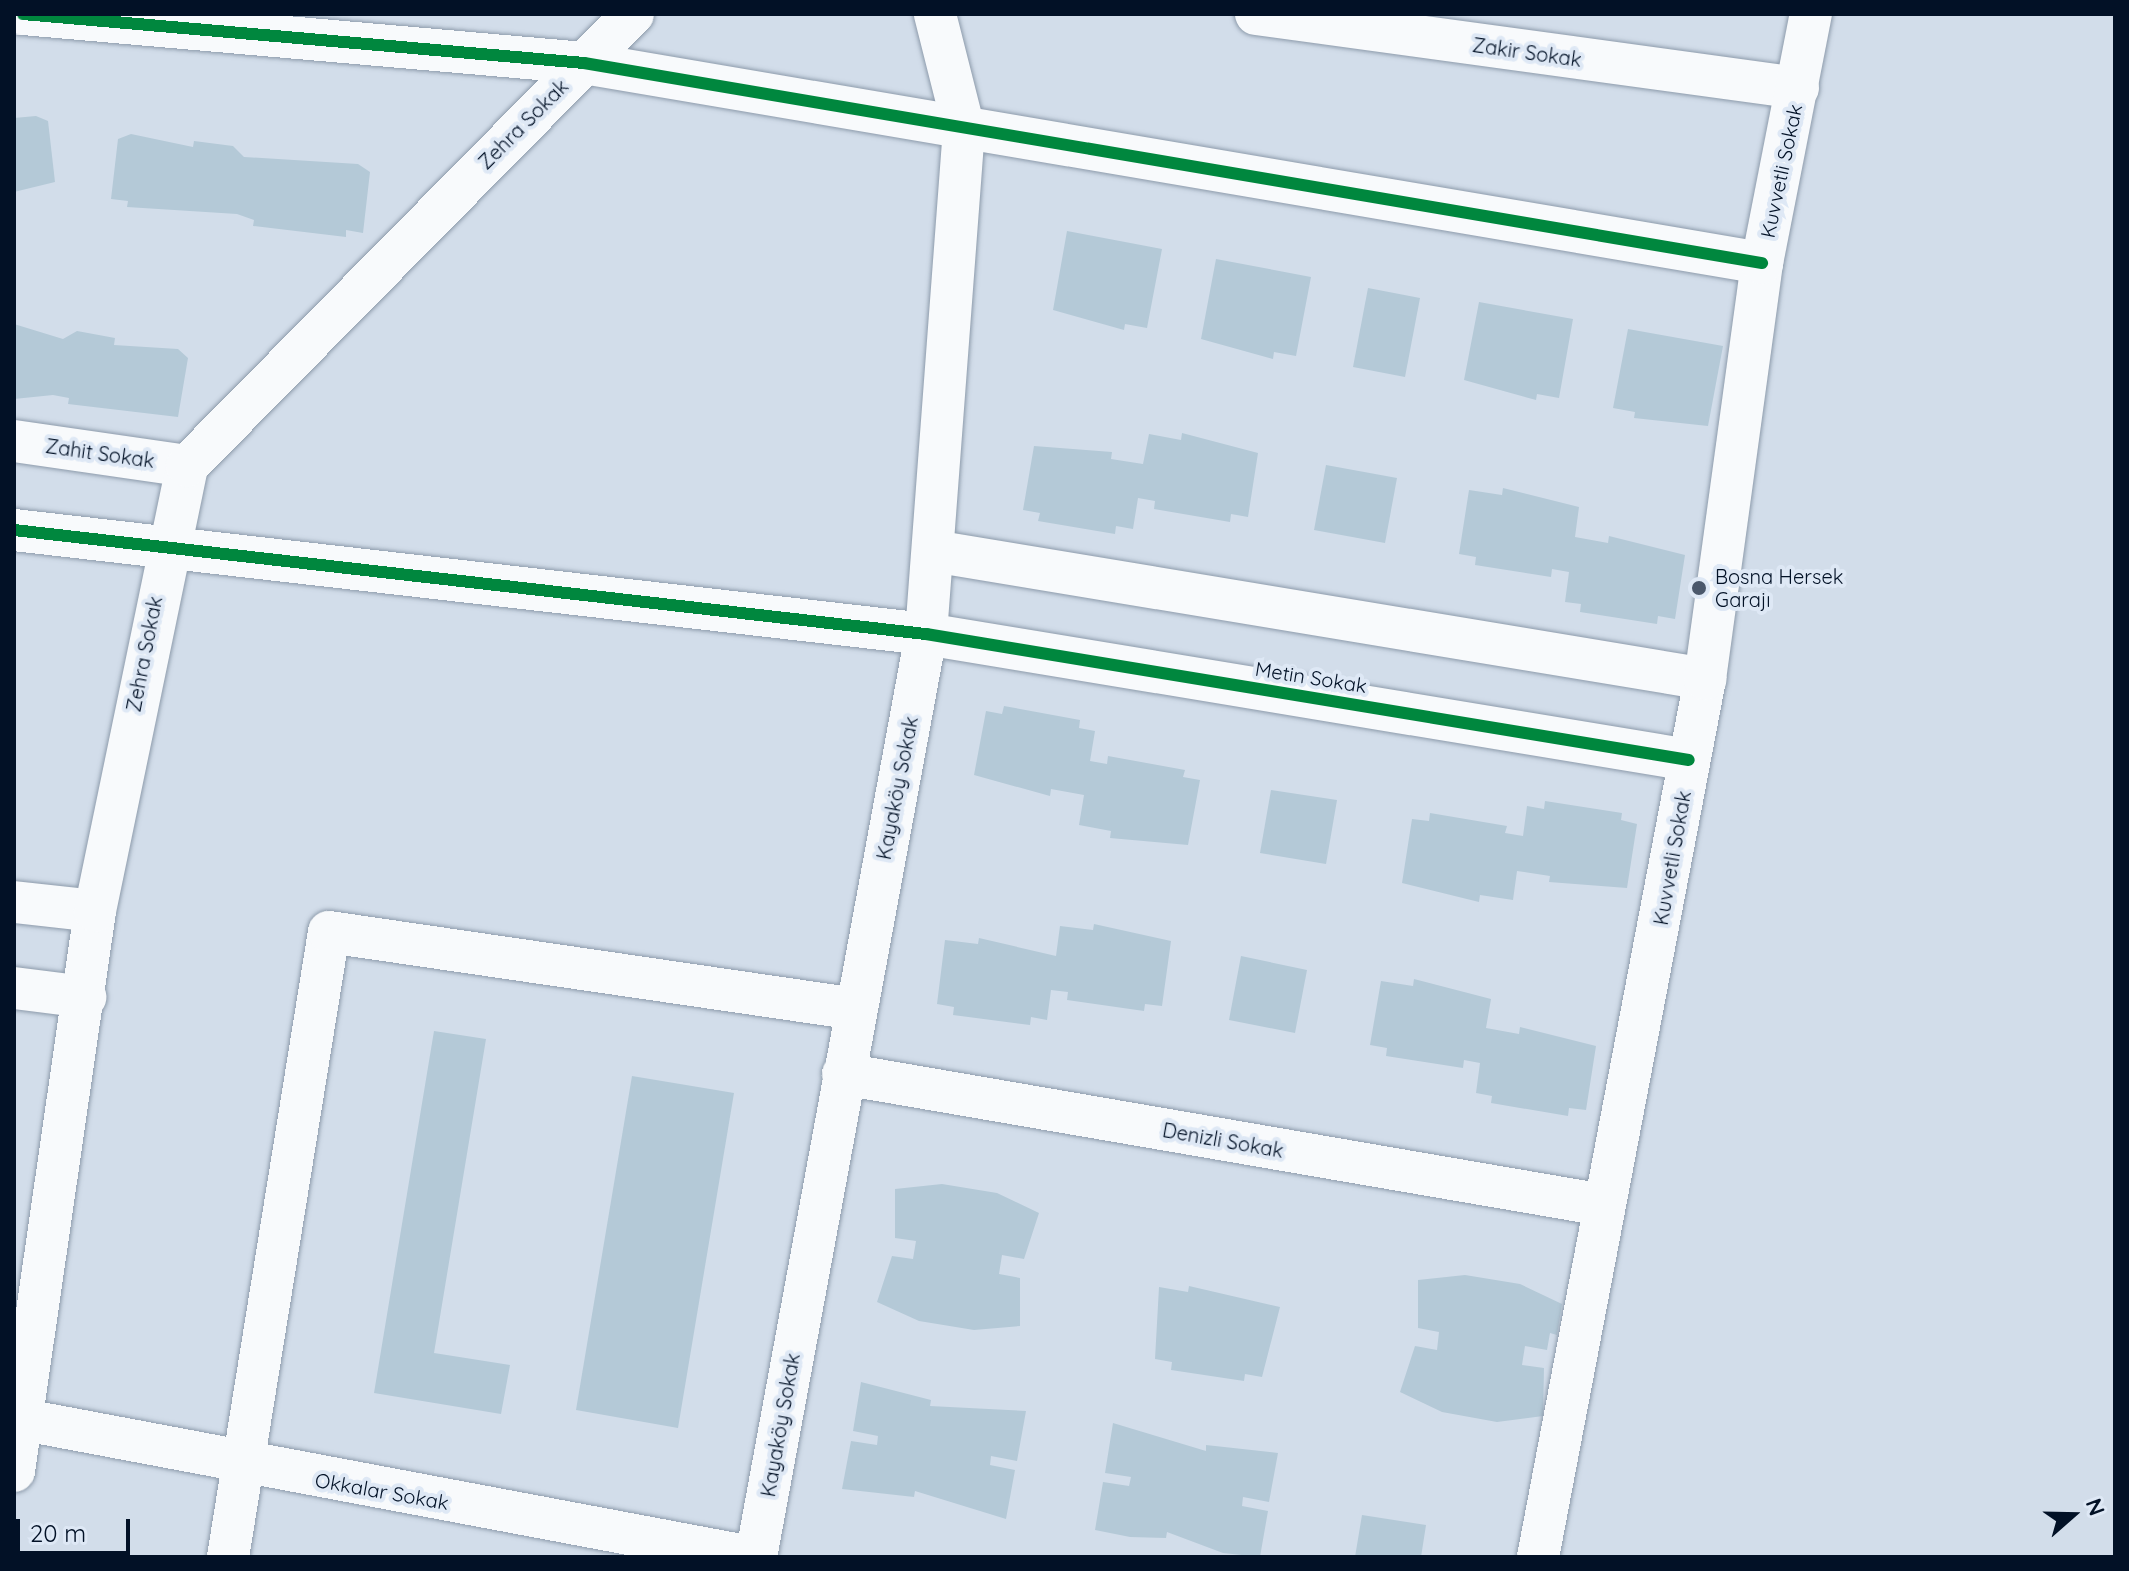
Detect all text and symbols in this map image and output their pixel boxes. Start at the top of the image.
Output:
street label: Zakir Sokak [1471,32,1583,72]
street label: Zehra Sokak [473,74,573,174]
street label: Kuvvetli Sokak [1755,102,1807,240]
street label: Zahit Sokak [44,433,156,473]
place label: Bosna Hersek Garajı [1715,564,1843,611]
marker: Bosna Hersek Garajı [1690,579,1708,597]
street label: Zehra Sokak [121,594,167,714]
street label: Metin Sokak [1253,656,1369,698]
street label: Kayaköy Sokak [871,714,923,862]
street label: Kuvvetli Sokak [1648,789,1696,927]
street label: Denizli Sokak [1161,1118,1285,1162]
street label: Kayaköy Sokak [756,1351,804,1499]
street label: Okkalar Sokak [313,1467,451,1515]
north arrow [2033,1475,2113,1555]
text: N [2080,1494,2111,1519]
scale bar [20,1503,134,1553]
text: 20 m [30,1518,86,1548]

